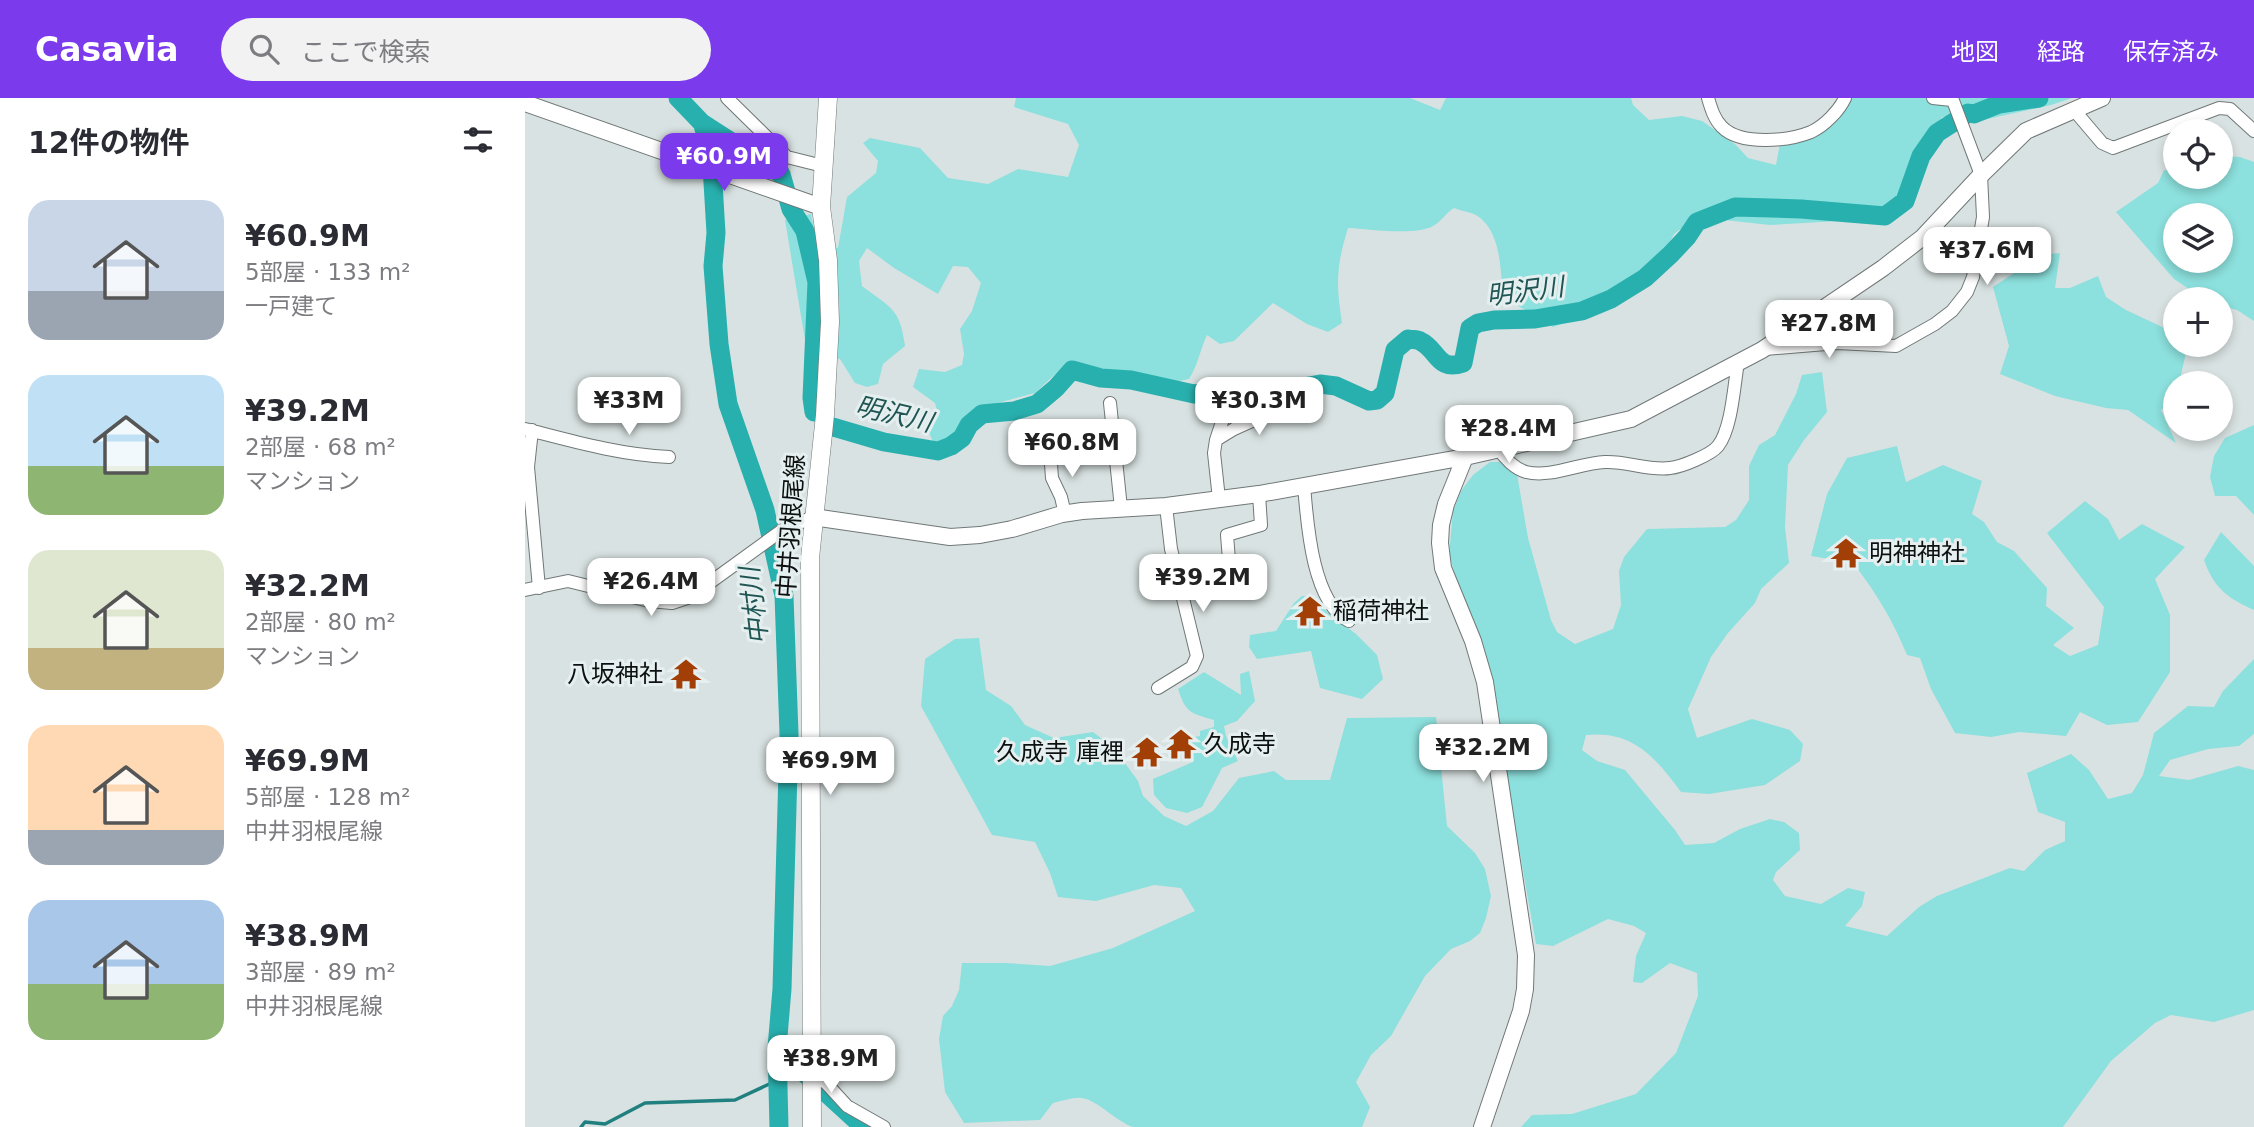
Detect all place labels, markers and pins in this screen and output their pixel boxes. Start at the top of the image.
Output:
pin: ¥60.9M [667,134,781,193]
pin: ¥37.6M [1930,228,2044,287]
pin: ¥27.8M [1772,300,1886,360]
pin: ¥33M [588,378,670,437]
pin: ¥30.3M [1202,378,1316,437]
pin: ¥28.4M [1452,406,1566,465]
pin: ¥60.8M [1015,420,1129,479]
temple icon: 明神神社 [1829,536,1863,570]
place label: 明神神社 [1869,539,1965,567]
pin: ¥39.2M [1146,554,1260,614]
pin: ¥26.4M [594,559,708,618]
temple icon: 稲荷神社 [1293,594,1327,628]
place label: 稲荷神社 [1333,597,1429,625]
temple icon: 八坂神社 [669,657,703,691]
place label: 八坂神社 [567,660,663,688]
pin: ¥32.2M [1426,724,1540,784]
temple icon: 久成寺 [1164,727,1198,761]
place label: 久成寺 [1204,730,1276,758]
temple icon: 久成寺 庫裡 [1130,735,1164,769]
pin: ¥69.9M [773,738,887,797]
place label: 久成寺 庫裡 [996,738,1124,766]
pin: ¥38.9M [774,1035,888,1095]

